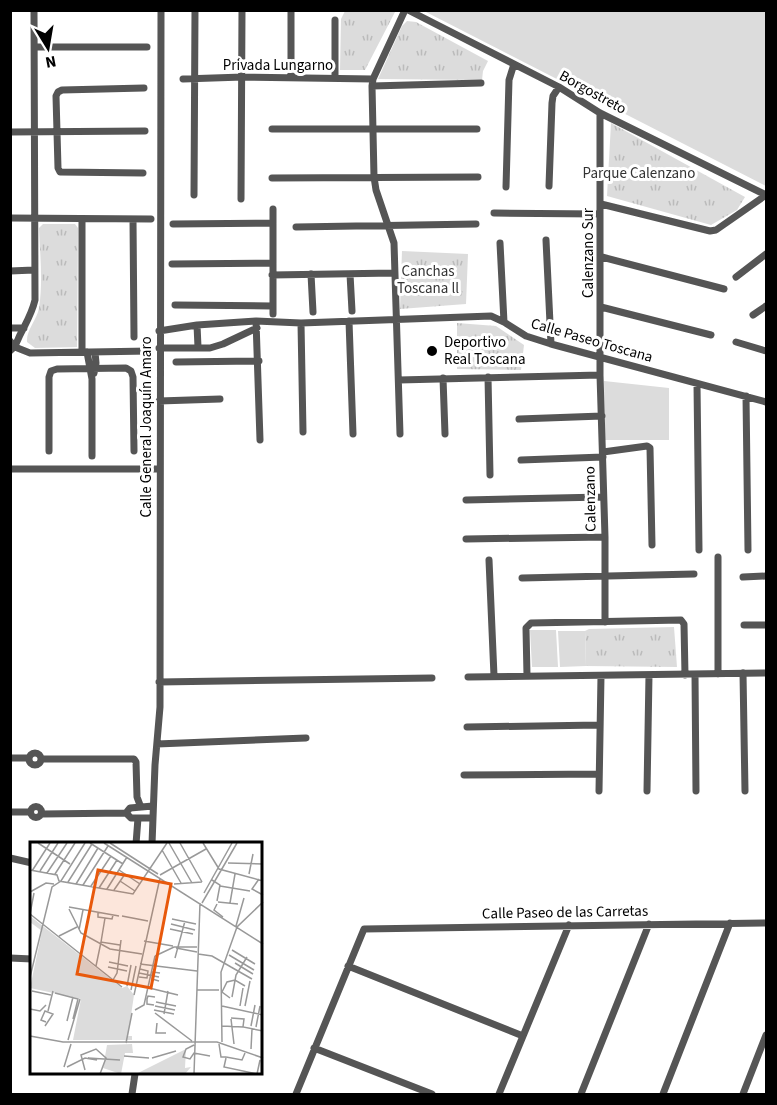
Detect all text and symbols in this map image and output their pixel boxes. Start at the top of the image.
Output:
north arrow [18,18,78,78]
text: N [43,50,58,74]
street label: Privada Lungarno [223,55,333,76]
street label: Borgostreto [555,65,630,120]
park label: Parque Calenzano [583,163,695,184]
street label: Calenzano Sur [578,207,599,298]
park label: Canchas Toscana ll [397,261,459,299]
street label: Calle Paseo Toscana [528,313,655,368]
place label: Deportivo Real Toscana [444,332,525,370]
street label: Calle General Joaquín Amaro [136,336,157,518]
marker: Deportivo Real Toscana [425,344,439,358]
street label: Calenzano [579,466,602,532]
inset map [30,842,262,1075]
street label: Calle Paseo de las Carretas [482,901,648,924]

